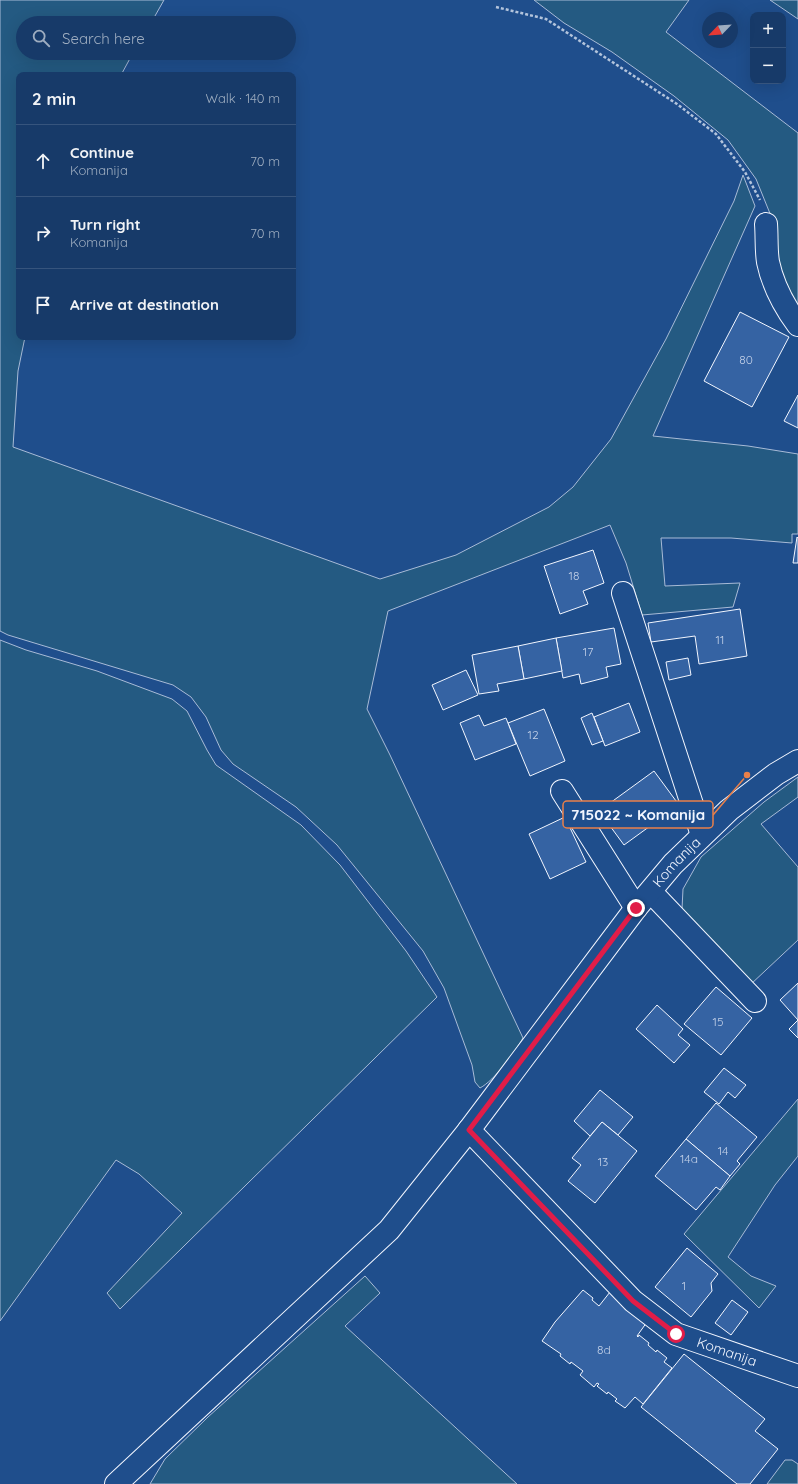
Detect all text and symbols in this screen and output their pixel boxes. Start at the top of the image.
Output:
north arrow [702,12,738,48]
map controls [750,12,786,84]
button: + [750,12,786,48]
search box [16,16,296,60]
icon: search [30,27,52,49]
text: Search here [62,29,145,48]
button: − [750,48,786,84]
text: 2 min [32,88,76,109]
text: Walk · 140 m [205,90,280,106]
text: Continue [70,143,134,162]
icon: ahead [32,150,54,172]
text: 70 m [250,153,280,169]
text: Komanija [70,162,128,178]
text: Turn right [70,215,141,234]
icon: right [32,222,54,244]
text: 70 m [250,225,280,241]
text: Komanija [70,234,128,250]
icon: arrive [32,294,54,316]
text: Arrive at destination [70,295,219,314]
house number: 80 [739,352,753,367]
house number: 18 [569,568,579,583]
house number: 11 [716,632,724,647]
house number: 17 [583,644,593,659]
house number: 12 [527,727,539,742]
callout: 715022 ~ Komanija [563,801,713,828]
text: 715022 ~ Komanija [571,805,705,824]
street label: Komanija [649,833,704,891]
route end [627,899,645,917]
house number: 15 [713,1014,723,1029]
house number: 14 [718,1143,728,1158]
house number: 14a [680,1151,698,1166]
house number: 13 [598,1154,608,1169]
house number: 1 [682,1278,686,1293]
route start [667,1325,685,1343]
street label: Komanija [695,1333,759,1370]
house number: 8d [597,1342,611,1357]

